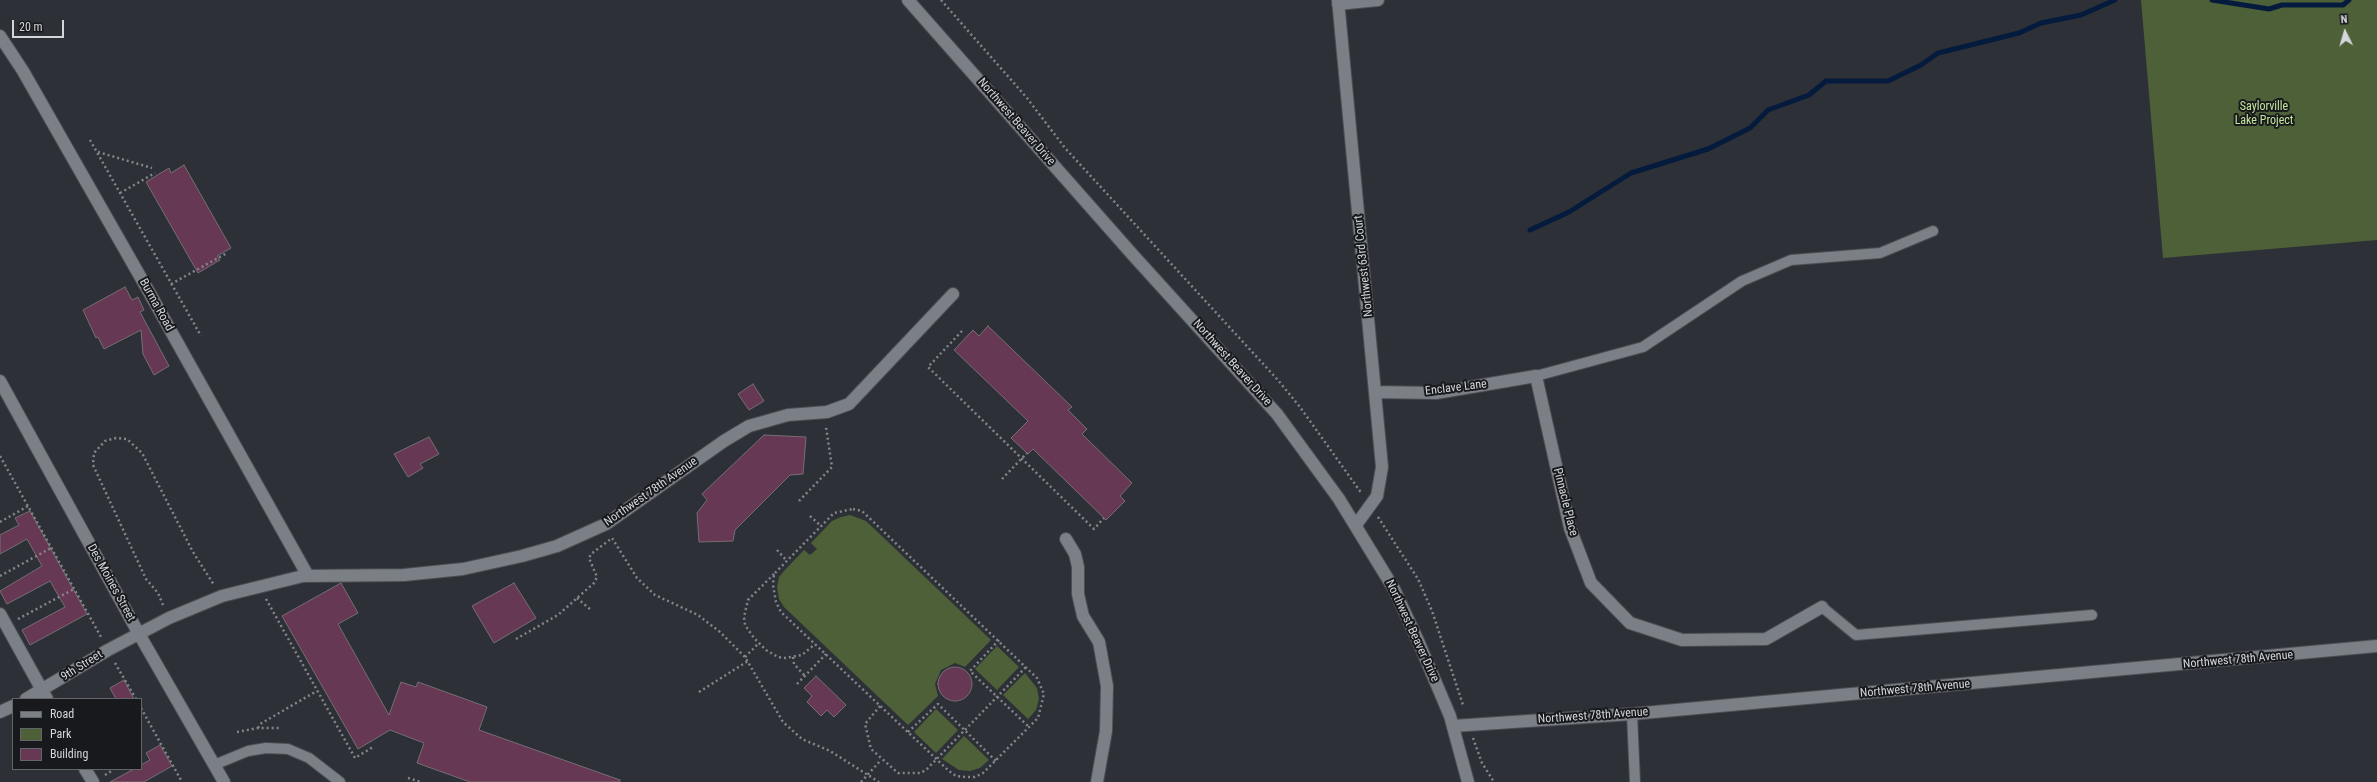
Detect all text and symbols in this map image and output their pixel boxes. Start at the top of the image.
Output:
scale bar [14,12,66,38]
north arrow [2325,12,2365,52]
text: N [2340,13,2348,26]
text: 20 m [19,20,43,34]
street label: Northwest Beaver Drive [974,75,1058,169]
park label: Saylorville Lake Project [2235,100,2293,128]
street label: Northwest 63rd Court [1351,214,1377,318]
street label: Burma Road [136,276,176,334]
street label: Northwest Beaver Drive [1190,317,1274,409]
street label: Enclave Lane [1424,377,1488,399]
street label: Northwest 78th Avenue [602,454,700,530]
street label: Pinnacle Place [1550,466,1580,538]
street label: Des Moines Street [84,542,138,624]
street label: Northwest Beaver Drive [1382,578,1442,684]
street label: 9th Street [59,648,105,684]
street label: Northwest 78th Avenue [2182,648,2294,672]
street label: Northwest 78th Avenue [1859,677,1971,701]
legend [12,698,142,770]
street label: Northwest 78th Avenue [1537,705,1649,727]
text: Road [50,707,74,721]
text: Park [50,727,71,741]
text: Building [50,747,88,761]

